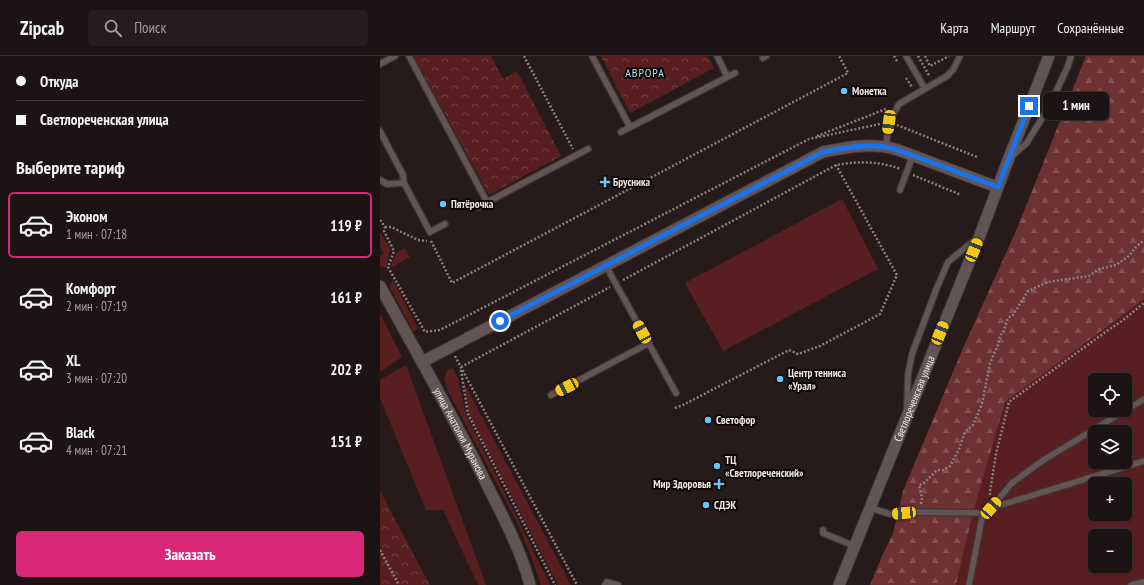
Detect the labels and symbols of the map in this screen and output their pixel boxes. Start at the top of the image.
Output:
district label: АВРОРА [625,65,665,80]
place label: Монетка [852,84,887,98]
marker: Монетка [839,86,849,96]
callout: 1 мин [1043,92,1109,120]
route end [1020,97,1038,115]
car [882,109,896,135]
place label: Брусника [613,175,651,189]
marker: Брусника [600,177,610,187]
place label: Пятёрочка [451,197,494,211]
marker: Пятёрочка [438,199,448,209]
car [964,237,984,263]
route start [491,312,509,330]
car [631,319,653,345]
car [930,320,950,346]
street label: Светлореченская улица [891,354,938,444]
place label: Центр тенниса «Урал» [788,366,846,393]
marker: Центр тенниса «Урал» [775,374,785,384]
car [554,376,580,398]
street label: улица Анатолия Муранова [431,385,490,482]
place label: Светофор [716,413,755,427]
marker: Светофор [703,415,713,425]
place label: ТЦ «Светлореченский» [725,453,804,480]
marker: ТЦ «Светлореченский» [712,461,722,471]
place label: Мир Здоровья [653,477,711,491]
marker: Мир Здоровья [714,479,724,489]
car [979,495,1003,521]
place label: СДЭК [714,498,737,512]
marker: СДЭК [701,500,711,510]
car [892,506,916,520]

